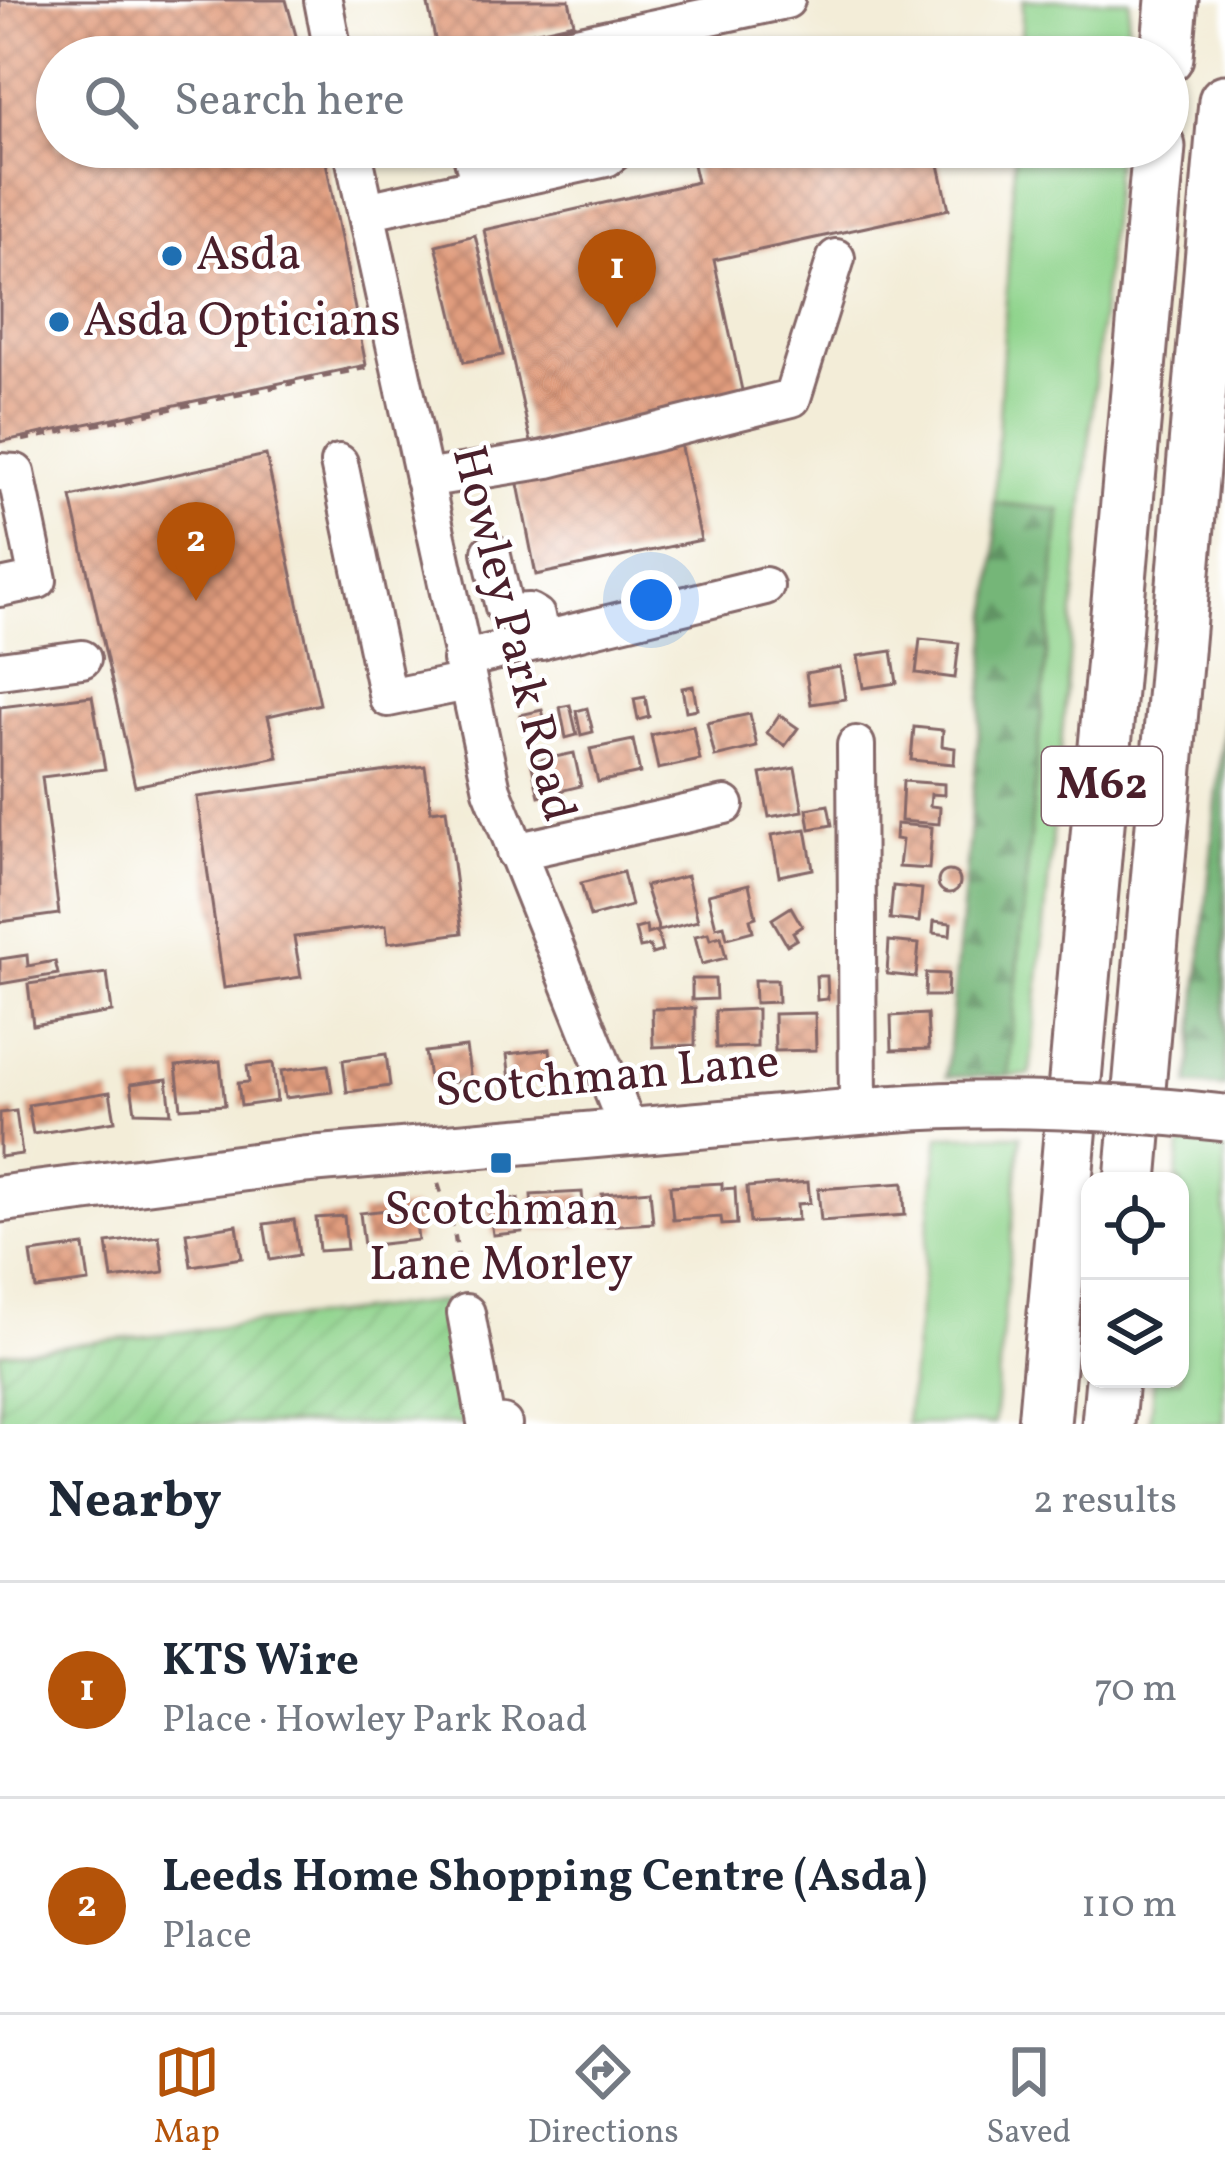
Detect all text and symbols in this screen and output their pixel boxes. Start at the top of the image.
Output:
search box [36,36,1189,168]
icon: search [78,69,144,135]
text: Search here [174,71,405,134]
place label: Asda [196,223,301,290]
pin: 1 [578,229,656,328]
marker: Asda [159,243,185,269]
place label: Asda Opticians [83,289,401,356]
marker: Asda Opticians [46,309,72,335]
street label: Howley Park Road [433,439,591,829]
pin: 2 [157,502,235,601]
your location [621,570,681,630]
road number: M62 [1042,747,1162,825]
street label: Scotchman Lane [432,1030,782,1126]
marker: Scotchman Lane Morley [488,1150,514,1176]
map controls [1081,1172,1189,1388]
button: locate [1081,1172,1189,1280]
place label: Scotchman Lane Morley [369,1178,633,1300]
button: layers [1081,1280,1189,1388]
text: Nearby [48,1467,222,1538]
text: 2 results [1033,1475,1177,1529]
text: KTS Wire [162,1631,359,1694]
text: 1 [79,1663,95,1717]
text: 70 m [1094,1663,1177,1717]
text: Place · Howley Park Road [162,1694,588,1748]
text: Leeds Home Shopping Centre (Asda) [162,1847,927,1910]
text: 2 [77,1879,97,1933]
text: 110 m [1081,1879,1177,1933]
text: Place [162,1910,252,1964]
tab: Map [154,2039,220,2157]
tab: Directions [527,2039,679,2157]
tab: Saved [986,2039,1071,2157]

